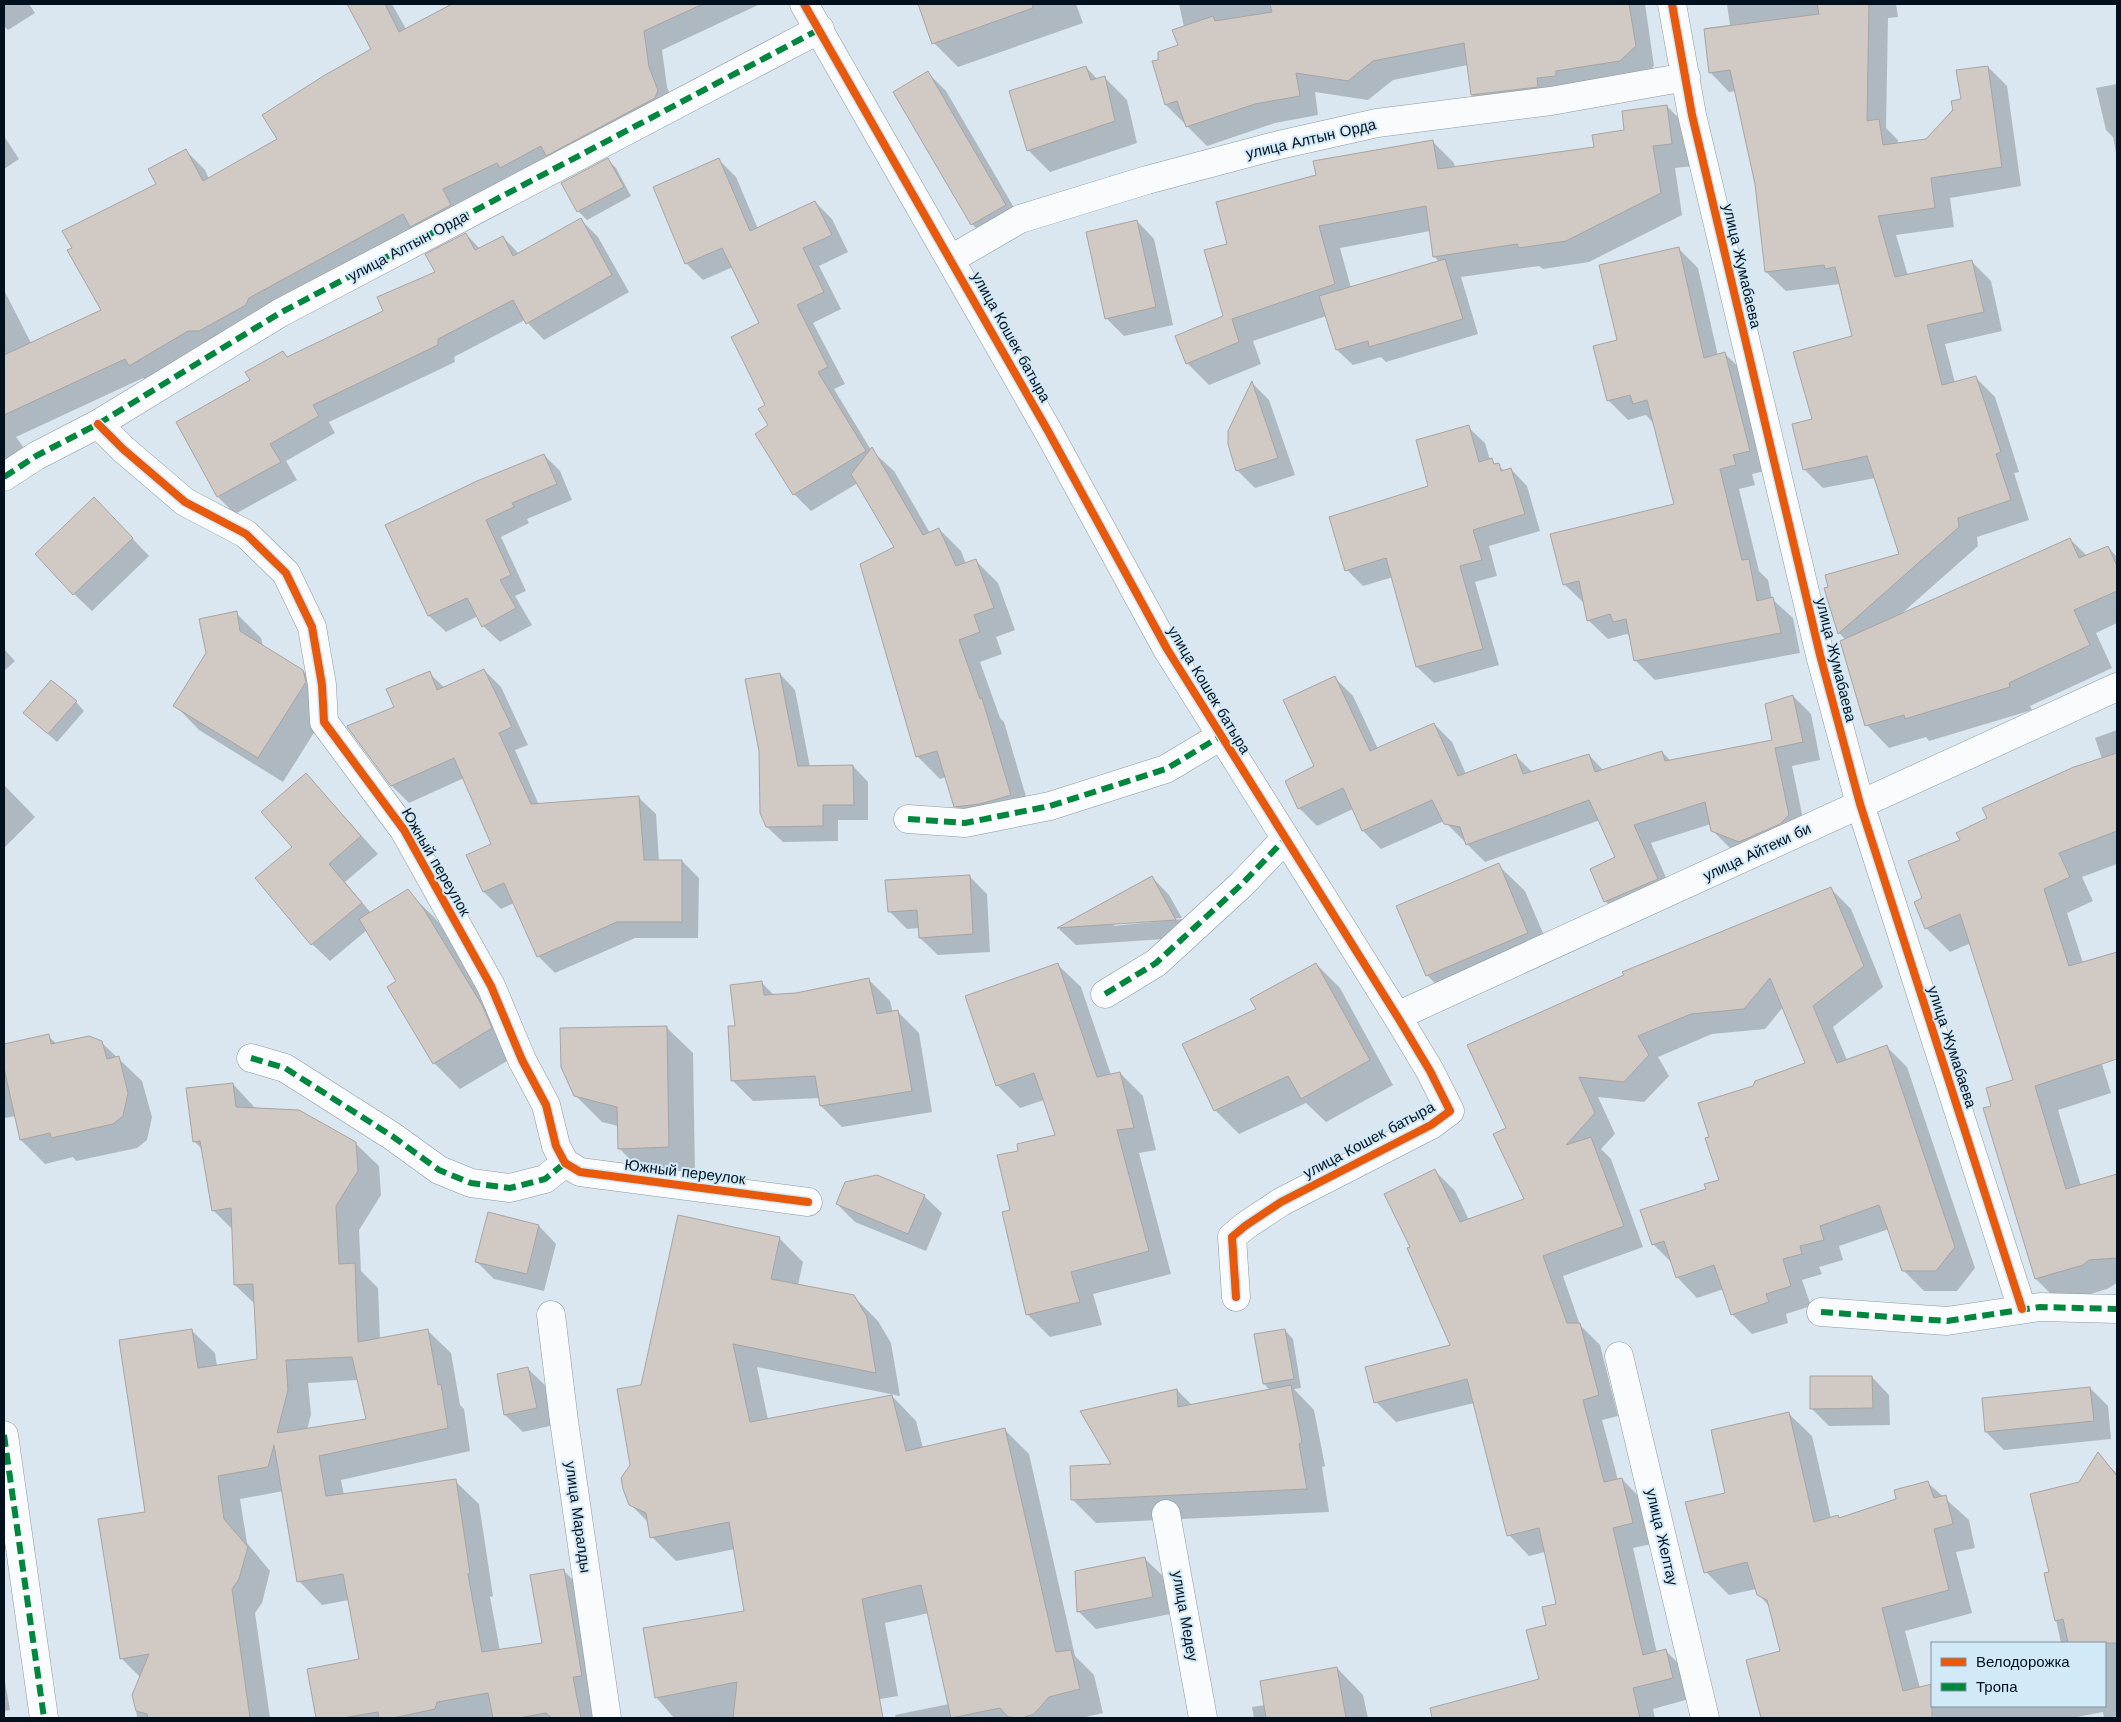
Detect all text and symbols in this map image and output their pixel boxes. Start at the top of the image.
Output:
street label: улица Алтын Орда [1244,115,1378,163]
street label: улица Жумабаева [1719,202,1765,331]
street label: улица Алтын Орда [345,207,471,285]
street label: улица Кошек батыра [968,269,1055,406]
street label: улица Жумабаева [1812,596,1860,724]
street label: улица Кошек батыра [1164,623,1255,758]
street label: Южный переулок [398,805,474,920]
street label: улица Айтеки би [1700,819,1814,885]
street label: улица Жумабаева [1924,984,1980,1111]
street label: улица Кошек батыра [1300,1097,1438,1182]
street label: Южный переулок [623,1156,747,1188]
street label: улица Маралды [561,1460,595,1574]
street label: улица Желтау [1642,1487,1682,1588]
street label: улица Медеу [1168,1569,1202,1663]
legend [1931,1642,2106,1707]
text: Велодорожка [1976,1653,2070,1671]
text: Тропа [1976,1678,2018,1696]

